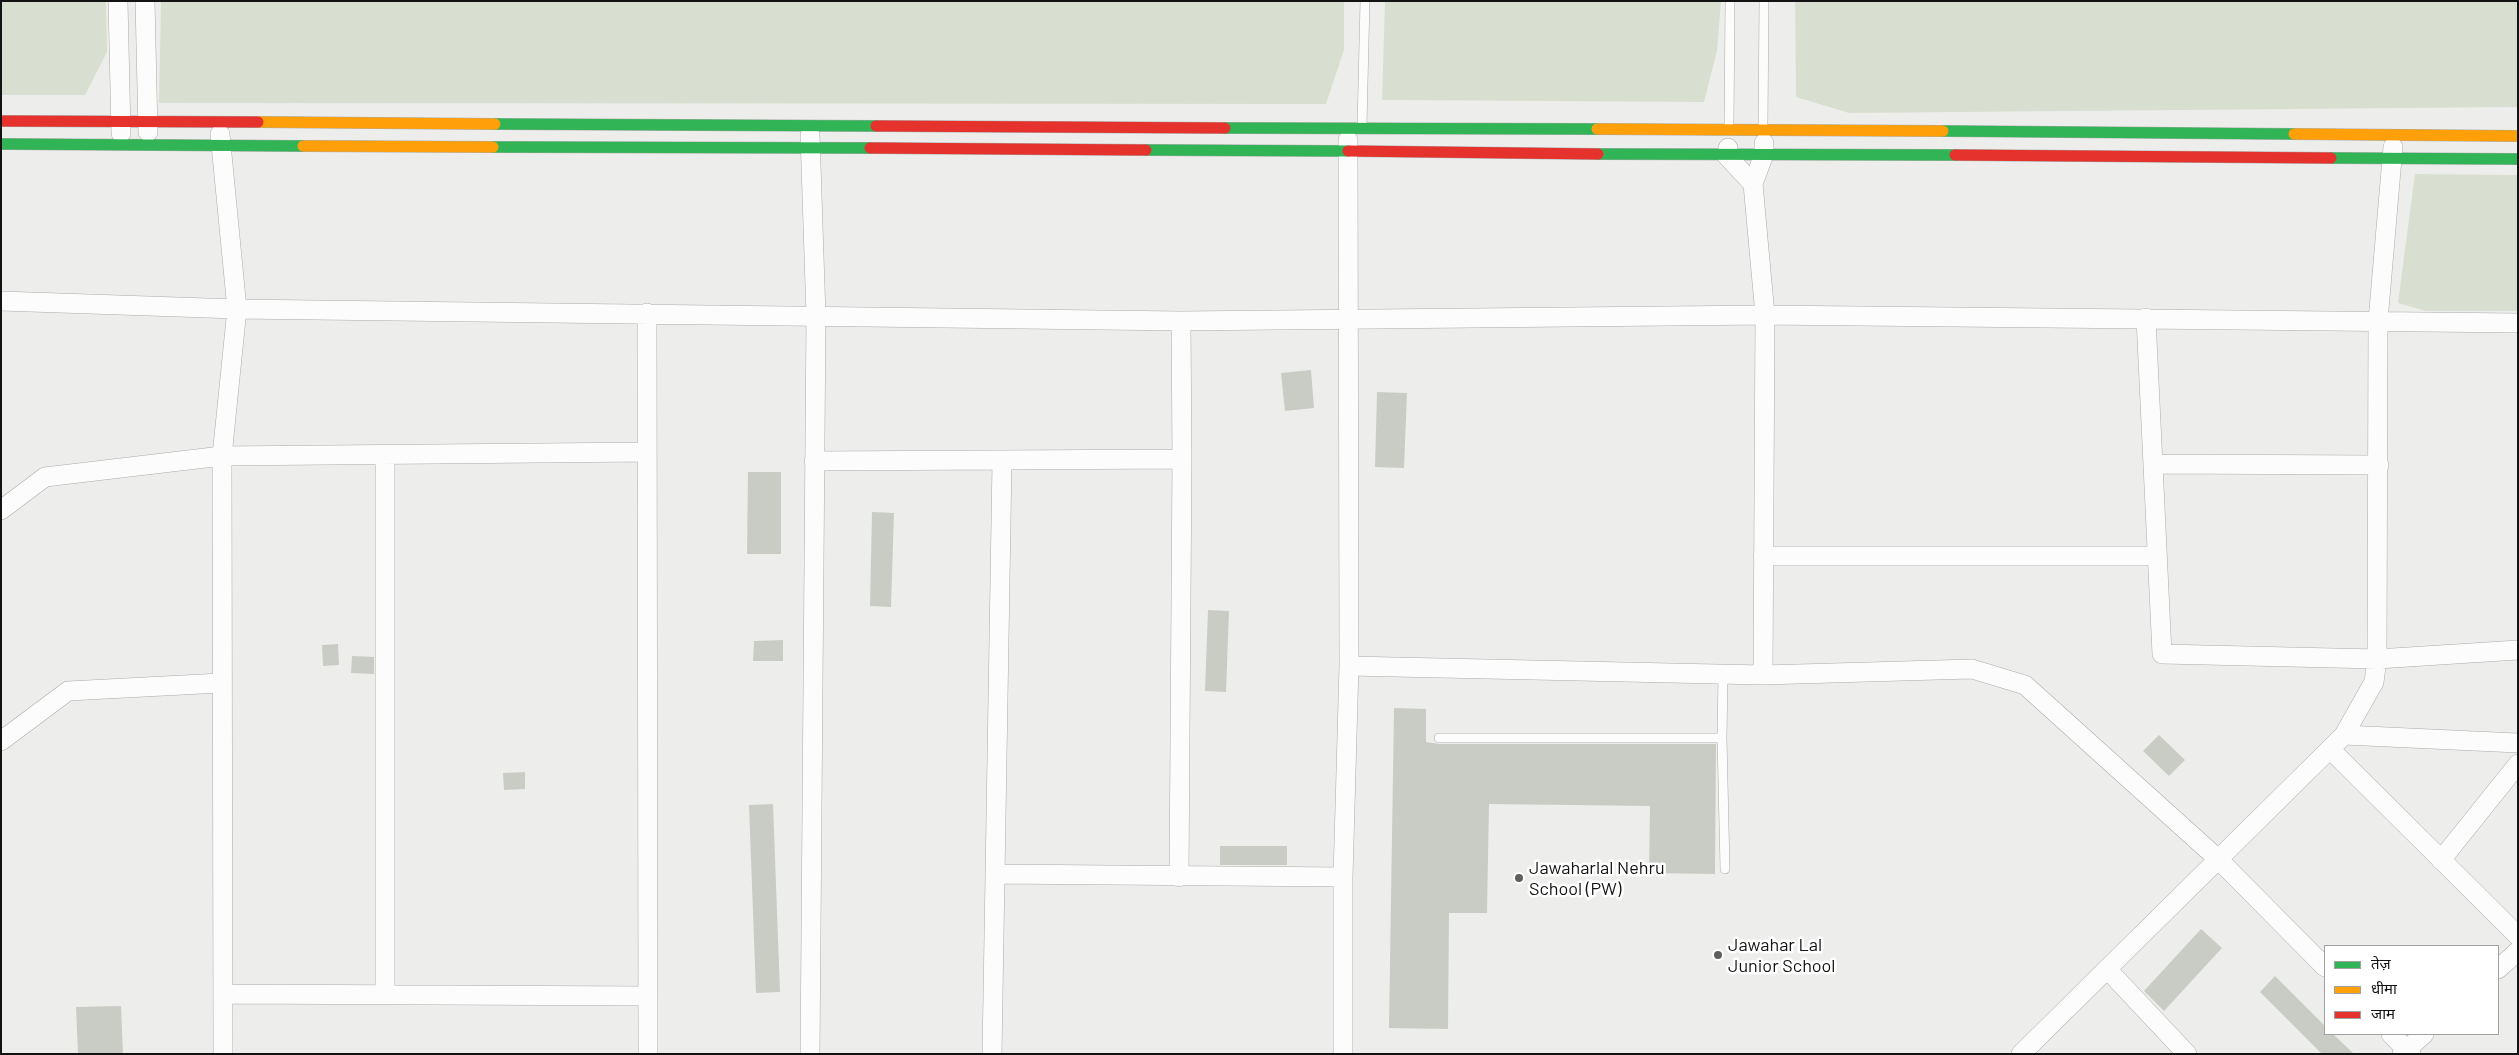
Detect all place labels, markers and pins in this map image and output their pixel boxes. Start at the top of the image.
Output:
place label: Jawaharlal Nehru School (PW) [1529,857,1665,900]
marker: Jawaharlal Nehru School (PW) [1513,872,1525,884]
place label: Jawahar Lal Junior School [1728,934,1835,976]
marker: Jawahar Lal Junior School [1712,949,1724,961]

